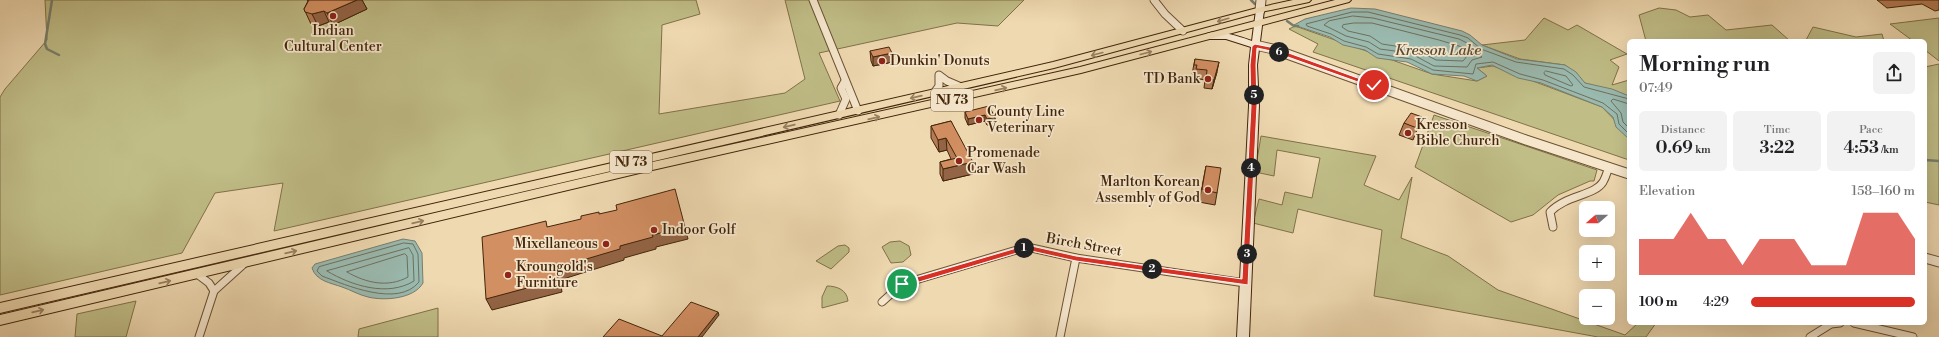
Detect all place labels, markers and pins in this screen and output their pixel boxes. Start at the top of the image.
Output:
marker: Indian Cultural Center [328,11,338,21]
place label: Indian Cultural Center [284,22,382,56]
pin: 6 [1269,42,1289,62]
place label: Dunkin' Donuts [890,52,990,70]
marker: Dunkin' Donuts [877,56,887,66]
pin [1357,68,1391,102]
place label: TD Bank [1144,70,1201,88]
marker: TD Bank [1203,74,1213,84]
pin: 5 [1244,85,1264,105]
place label: County Line Veterinary [986,103,1065,137]
marker: County Line Veterinary [974,115,984,125]
place label: Kresson Bible Church [1415,116,1500,150]
marker: Kresson Bible Church [1403,128,1413,138]
place label: Promenade Car Wash [967,144,1040,178]
marker: Promenade Car Wash [954,156,964,166]
pin: 4 [1241,158,1261,178]
place label: Marlton Korean Assembly of God [1094,173,1201,207]
marker: Marlton Korean Assembly of God [1203,185,1213,195]
place label: Indoor Golf [662,221,737,239]
marker: Indoor Golf [649,225,659,235]
place label: Mixellaneous [514,235,598,253]
pin: 1 [1014,238,1034,258]
marker: Mixellaneous [601,239,611,249]
pin: 3 [1237,244,1257,264]
place label: Kroungold's Furniture [516,258,593,292]
pin: 2 [1142,259,1162,279]
pin [885,267,919,301]
marker: Kroungold's Furniture [503,270,513,280]

